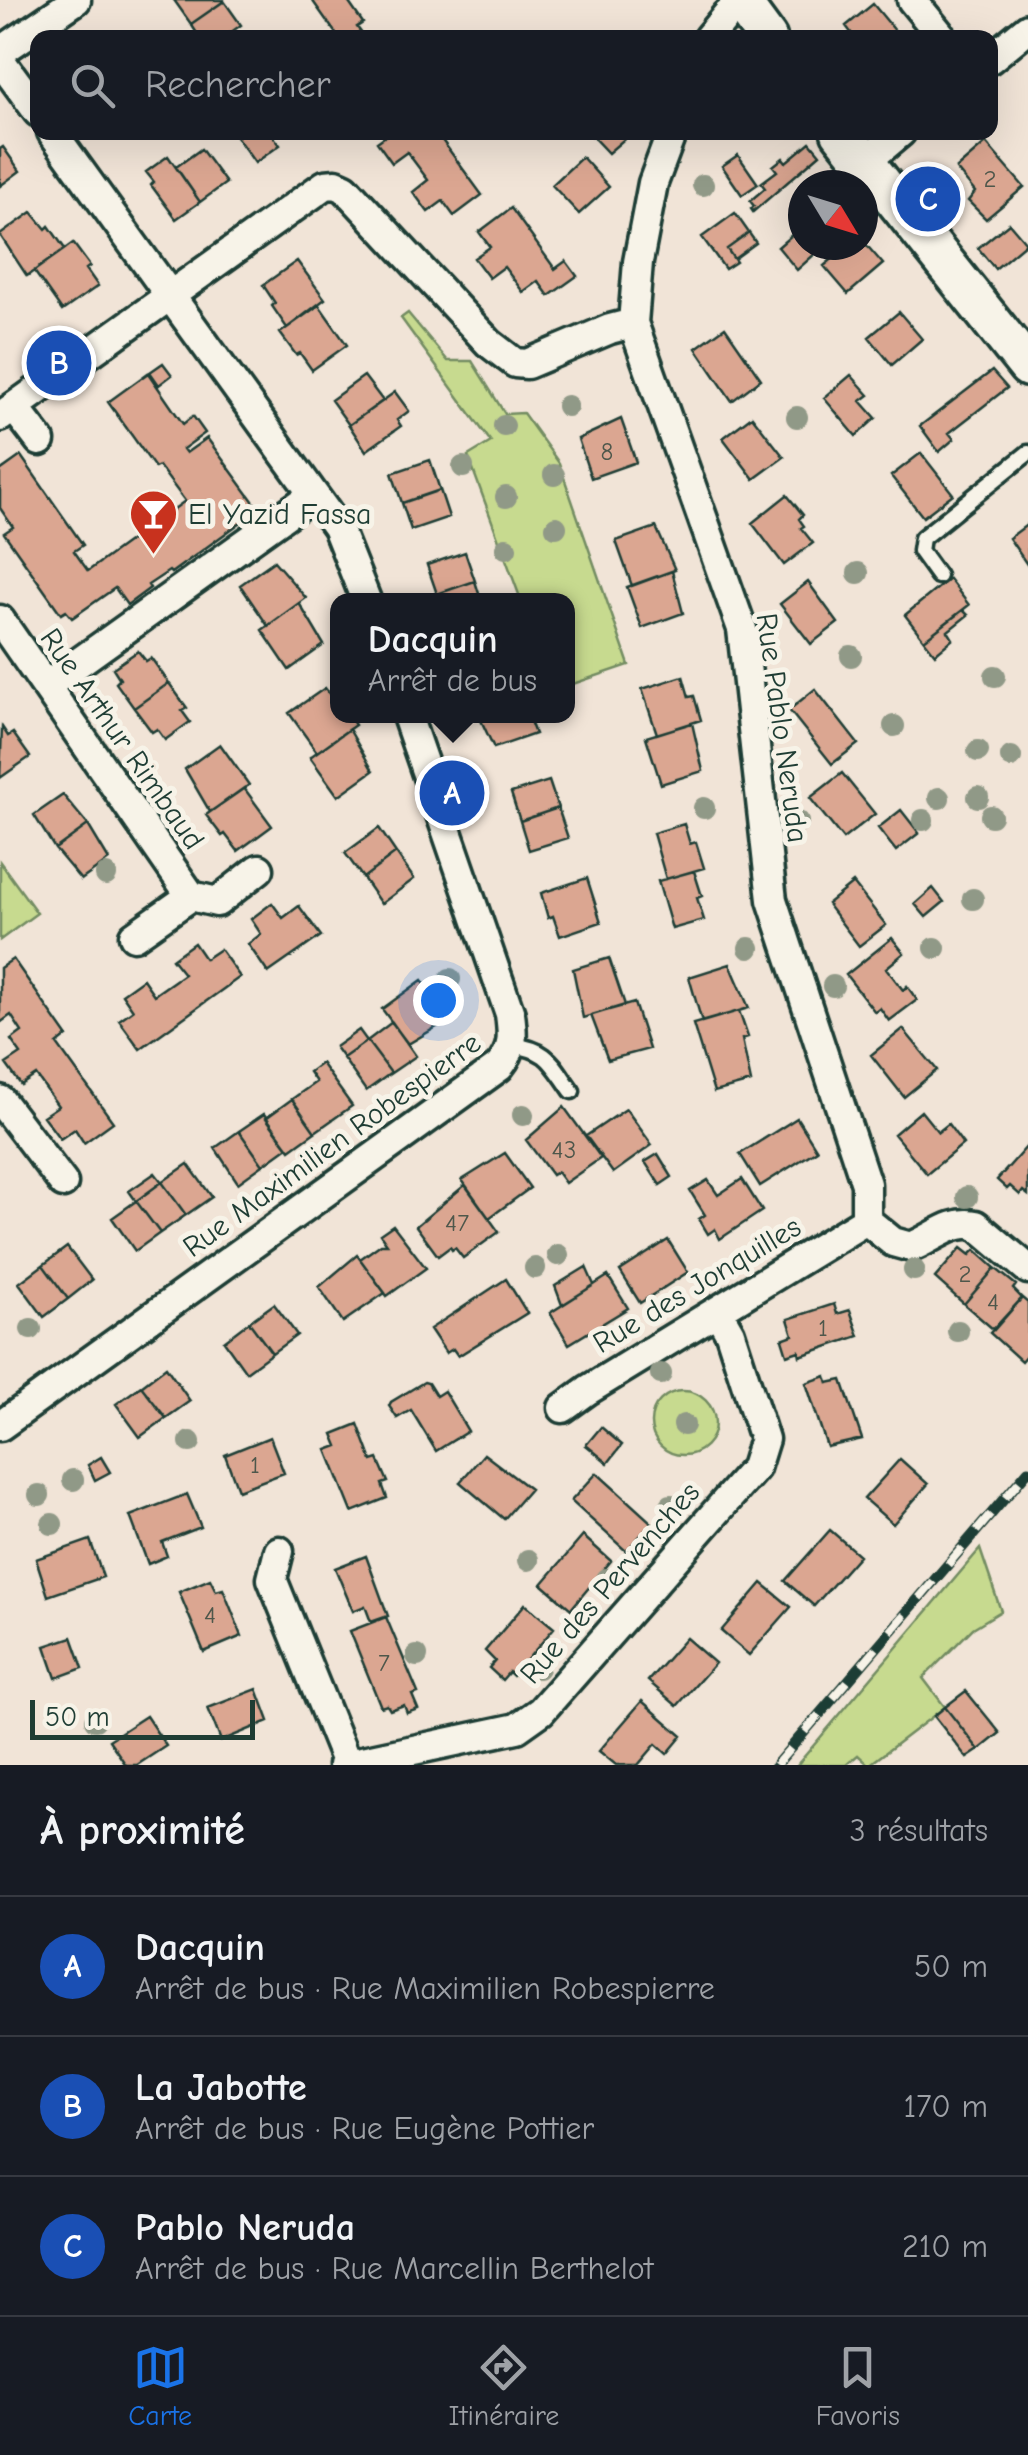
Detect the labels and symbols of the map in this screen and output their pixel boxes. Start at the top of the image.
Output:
pin: C [896,162,960,236]
house number: 2 [983,164,997,193]
north arrow [788,170,878,260]
pin: B [27,326,92,400]
house number: 8 [601,437,613,466]
bar icon: El Yazid Fassa [127,488,179,556]
place label: El Yazid Fassa [188,497,371,532]
street label: Rue Pablo Neruda [749,611,815,845]
street label: Rue Arthur Rimbaud [33,622,211,856]
pin: A [420,756,484,830]
your location [413,975,464,1026]
street label: Rue Maximilien Robespierre [176,1025,488,1265]
house number: 43 [552,1135,576,1164]
house number: 47 [445,1208,469,1237]
street label: Rue des Jonquilles [587,1209,807,1361]
house number: 2 [958,1259,972,1288]
house number: 4 [987,1287,999,1316]
house number: 1 [818,1313,828,1342]
house number: 1 [250,1450,260,1479]
street label: Rue des Pervenches [513,1475,707,1691]
house number: 4 [204,1600,216,1629]
house number: 7 [378,1648,390,1677]
scale bar [30,1695,255,1740]

